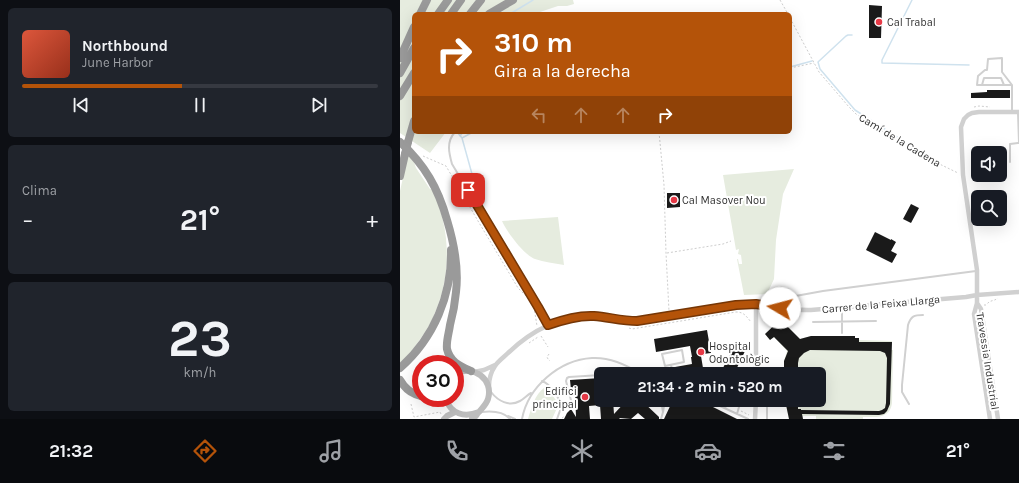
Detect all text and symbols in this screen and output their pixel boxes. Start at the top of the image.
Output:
place label: Cal Trabal [887,16,936,29]
marker: Cal Trabal [874,17,884,27]
text: 310 m [494,26,573,59]
icon: right [428,28,480,80]
text: Northbound [82,37,168,55]
text: June Harbor [82,55,153,70]
text: Gira a la derecha [494,60,631,82]
icon: previous [70,94,92,116]
icon: pause [189,94,211,116]
icon: next [308,94,330,116]
icon: left [528,104,550,126]
icon: ahead [570,104,592,126]
icon: ahead [612,104,634,126]
icon: right [654,104,676,126]
street label: Camí de la Cadena [856,111,943,170]
map controls [971,146,1007,226]
button: sound [971,146,1007,182]
pin [451,173,485,207]
icon: arrive [457,179,479,201]
text: Clima [22,183,57,198]
button: search [971,190,1007,226]
place label: Cal Masover Nou [682,194,766,207]
marker: Cal Masover Nou [669,195,679,205]
text: 21° [180,202,220,238]
text: − [22,207,34,233]
text: + [366,207,378,233]
position arrow [759,287,801,329]
street label: Carrer de la Feixa Llarga [821,293,941,316]
text: 23 [168,308,232,369]
street label: Travessia Industrial [973,311,1002,411]
place label: Hospital Odontològic [709,340,770,366]
marker: Hospital Odontològic [696,347,706,357]
speed limit sign: 30 [412,355,464,407]
text: km/h [184,365,216,380]
text: 21:34 · 2 min · 520 m [637,378,783,396]
place label: Edifici principal [532,385,577,411]
marker: Edifici principal [580,392,590,402]
icon: directions [191,437,219,465]
icon: music [317,437,345,465]
icon: phone [443,437,471,465]
icon: climate [568,437,596,465]
icon: car [694,437,722,465]
icon: filters [820,437,848,465]
text: 21:32 [49,440,93,462]
text: 21° [946,440,970,462]

